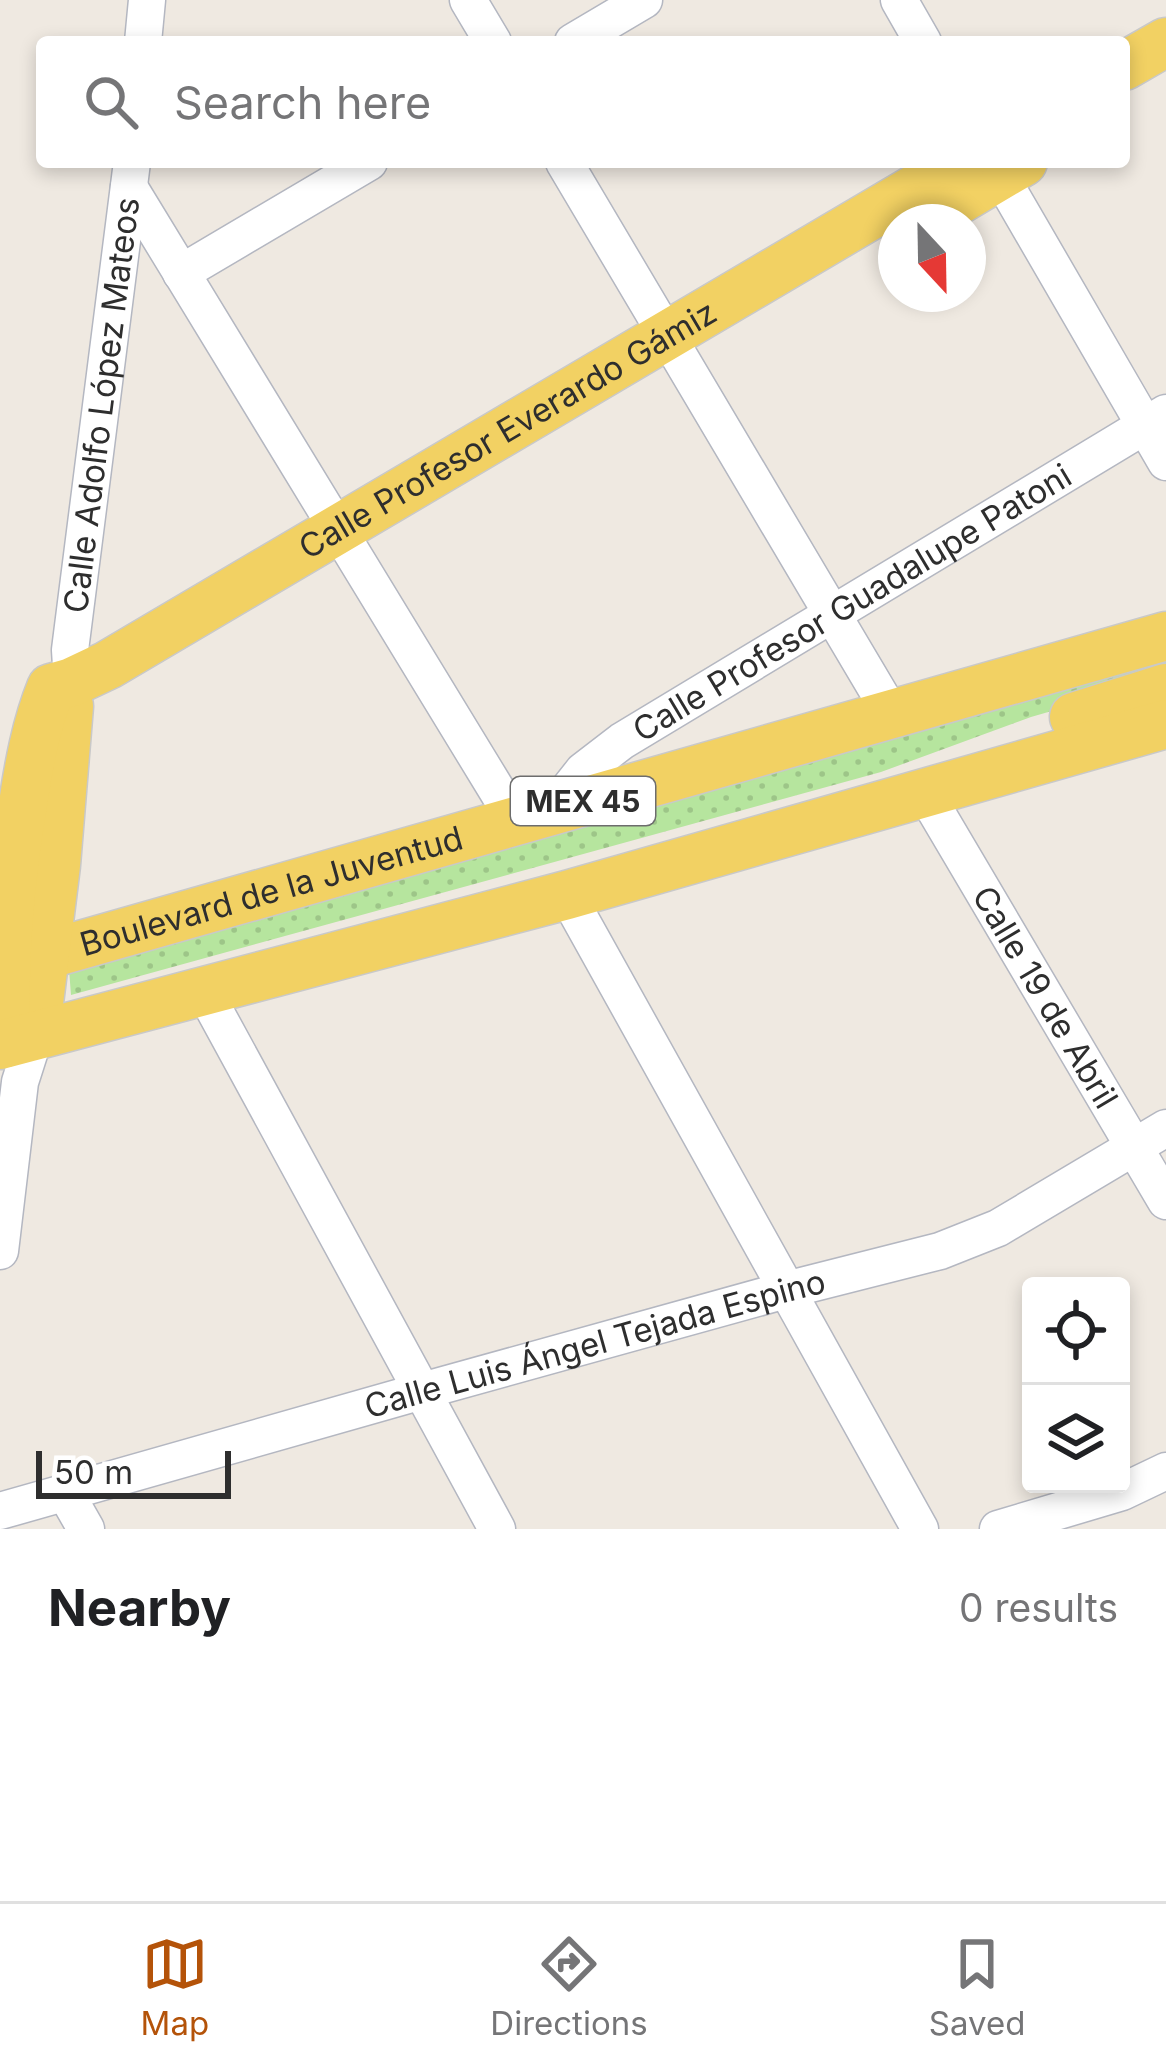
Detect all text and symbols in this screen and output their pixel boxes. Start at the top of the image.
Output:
search box [36,36,1130,168]
icon: search [78,69,144,135]
text: Search here [174,75,431,130]
street label: Calle Adolfo López Mateos [55,195,147,615]
north arrow [878,204,986,312]
street label: Calle Profesor Everardo Gámiz [292,292,723,567]
street label: Calle Profesor Guadalupe Patoni [626,455,1078,750]
road number: MEX 45 [511,777,655,825]
street label: Boulevard de la Juventud [75,817,467,964]
street label: Calle 19 de Abril [964,879,1127,1115]
street label: Calle Luis Ángel Tejada Espino [360,1261,829,1426]
map controls [1022,1277,1130,1493]
button: locate [1022,1277,1130,1385]
button: layers [1022,1385,1130,1493]
scale bar [36,1445,231,1498]
text: 50 m [54,1452,133,1492]
text: Nearby [48,1577,231,1638]
text: 0 results [959,1584,1118,1631]
tab: Map [141,1931,209,2043]
tab: Directions [490,1931,648,2043]
tab: Saved [929,1931,1025,2043]

